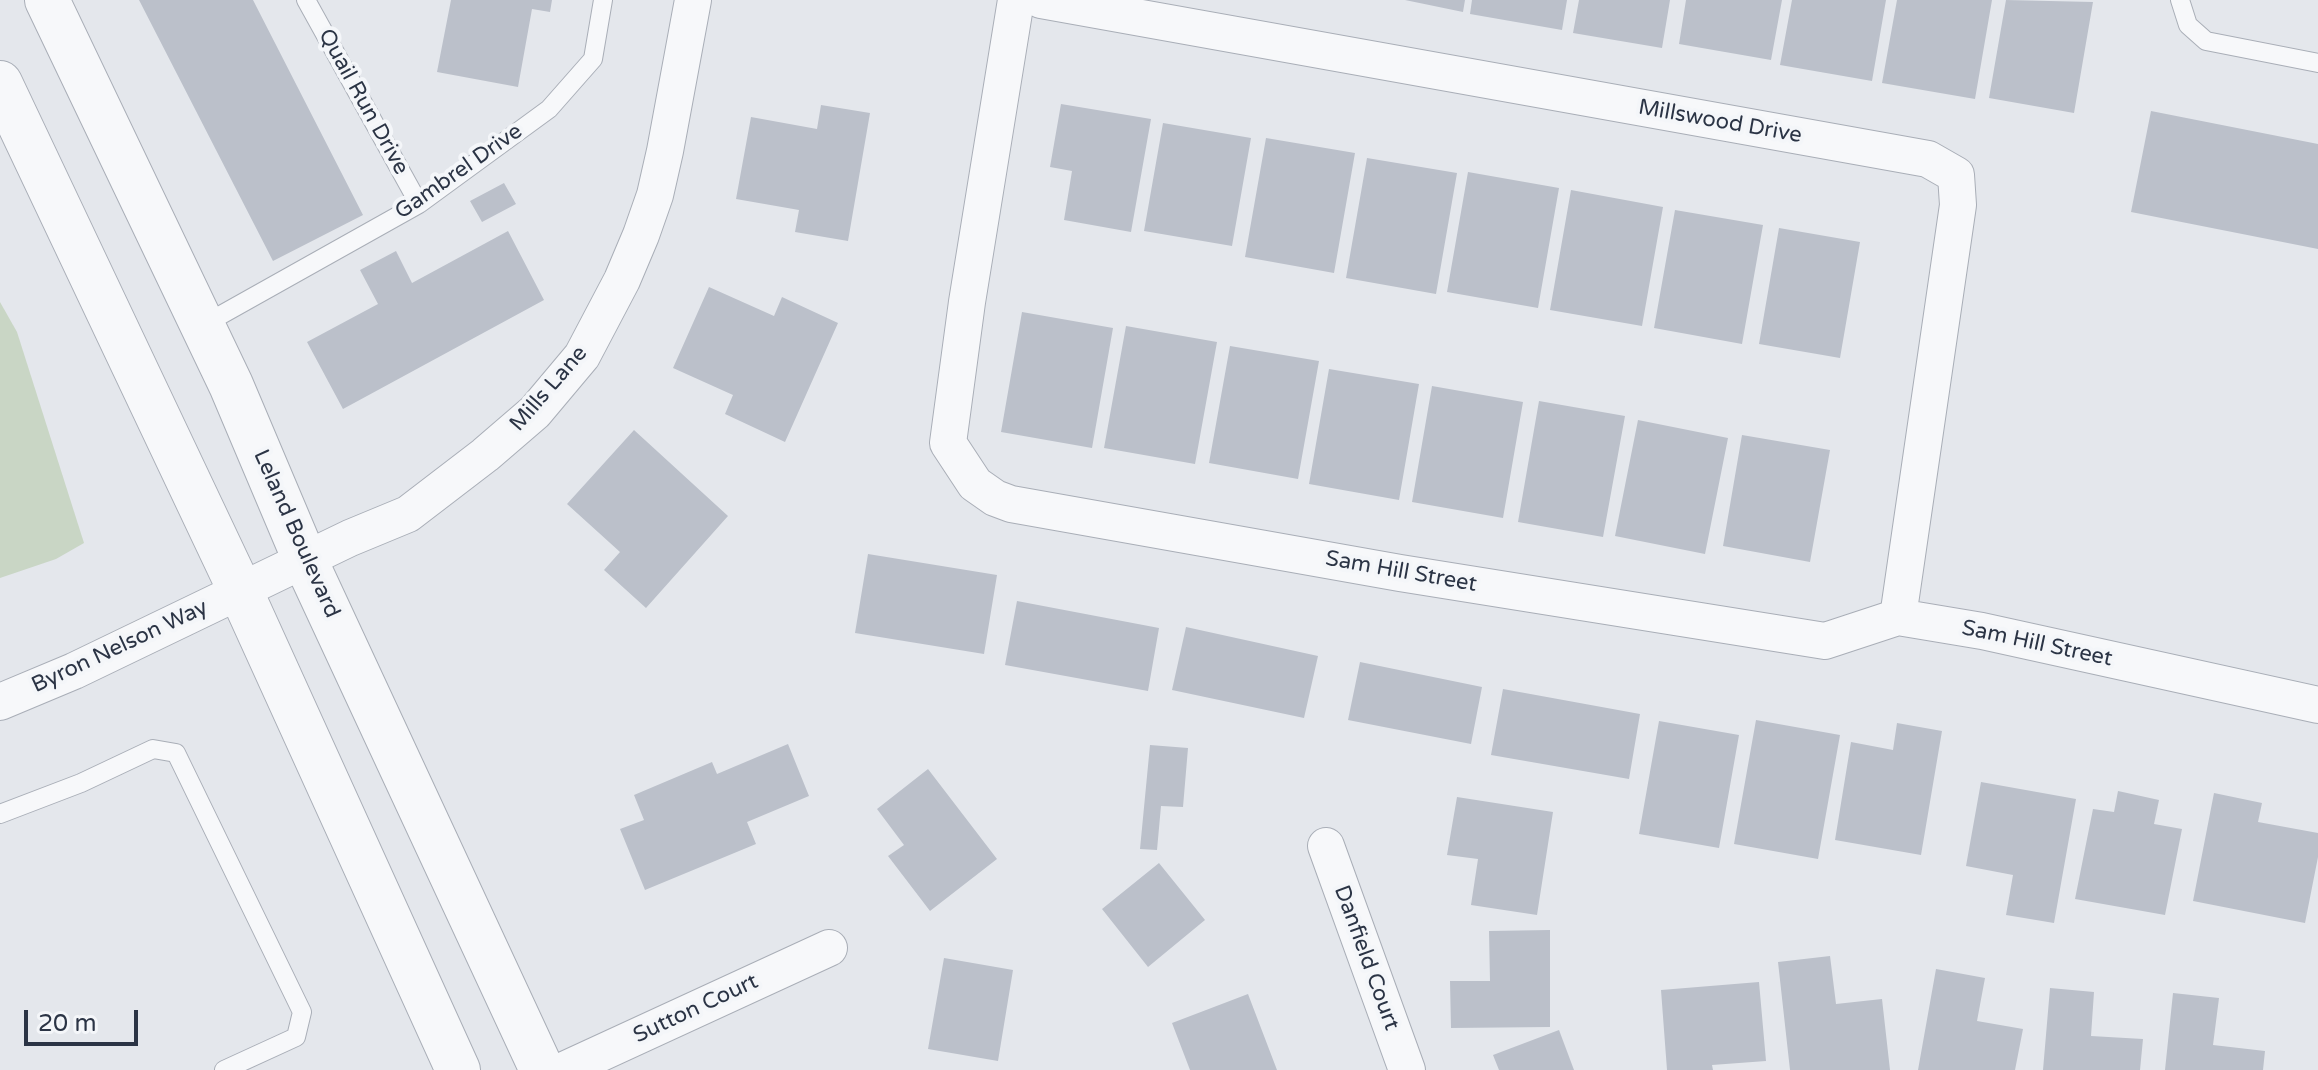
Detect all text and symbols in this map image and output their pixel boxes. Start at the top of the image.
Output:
street label: Quail Run Drive [312,25,414,179]
street label: Millswood Drive [1636,95,1804,149]
street label: Gambrel Drive [390,118,528,226]
street label: Mills Lane [505,341,593,437]
street label: Leland Boulevard [247,446,345,622]
street label: Sam Hill Street [1323,546,1479,598]
street label: Byron Nelson Way [28,595,212,699]
street label: Sam Hill Street [1959,615,2115,673]
street label: Danfield Court [1328,882,1404,1034]
street label: Sutton Court [629,969,763,1049]
scale bar [28,994,142,1044]
text: 20 m [38,1009,96,1038]

